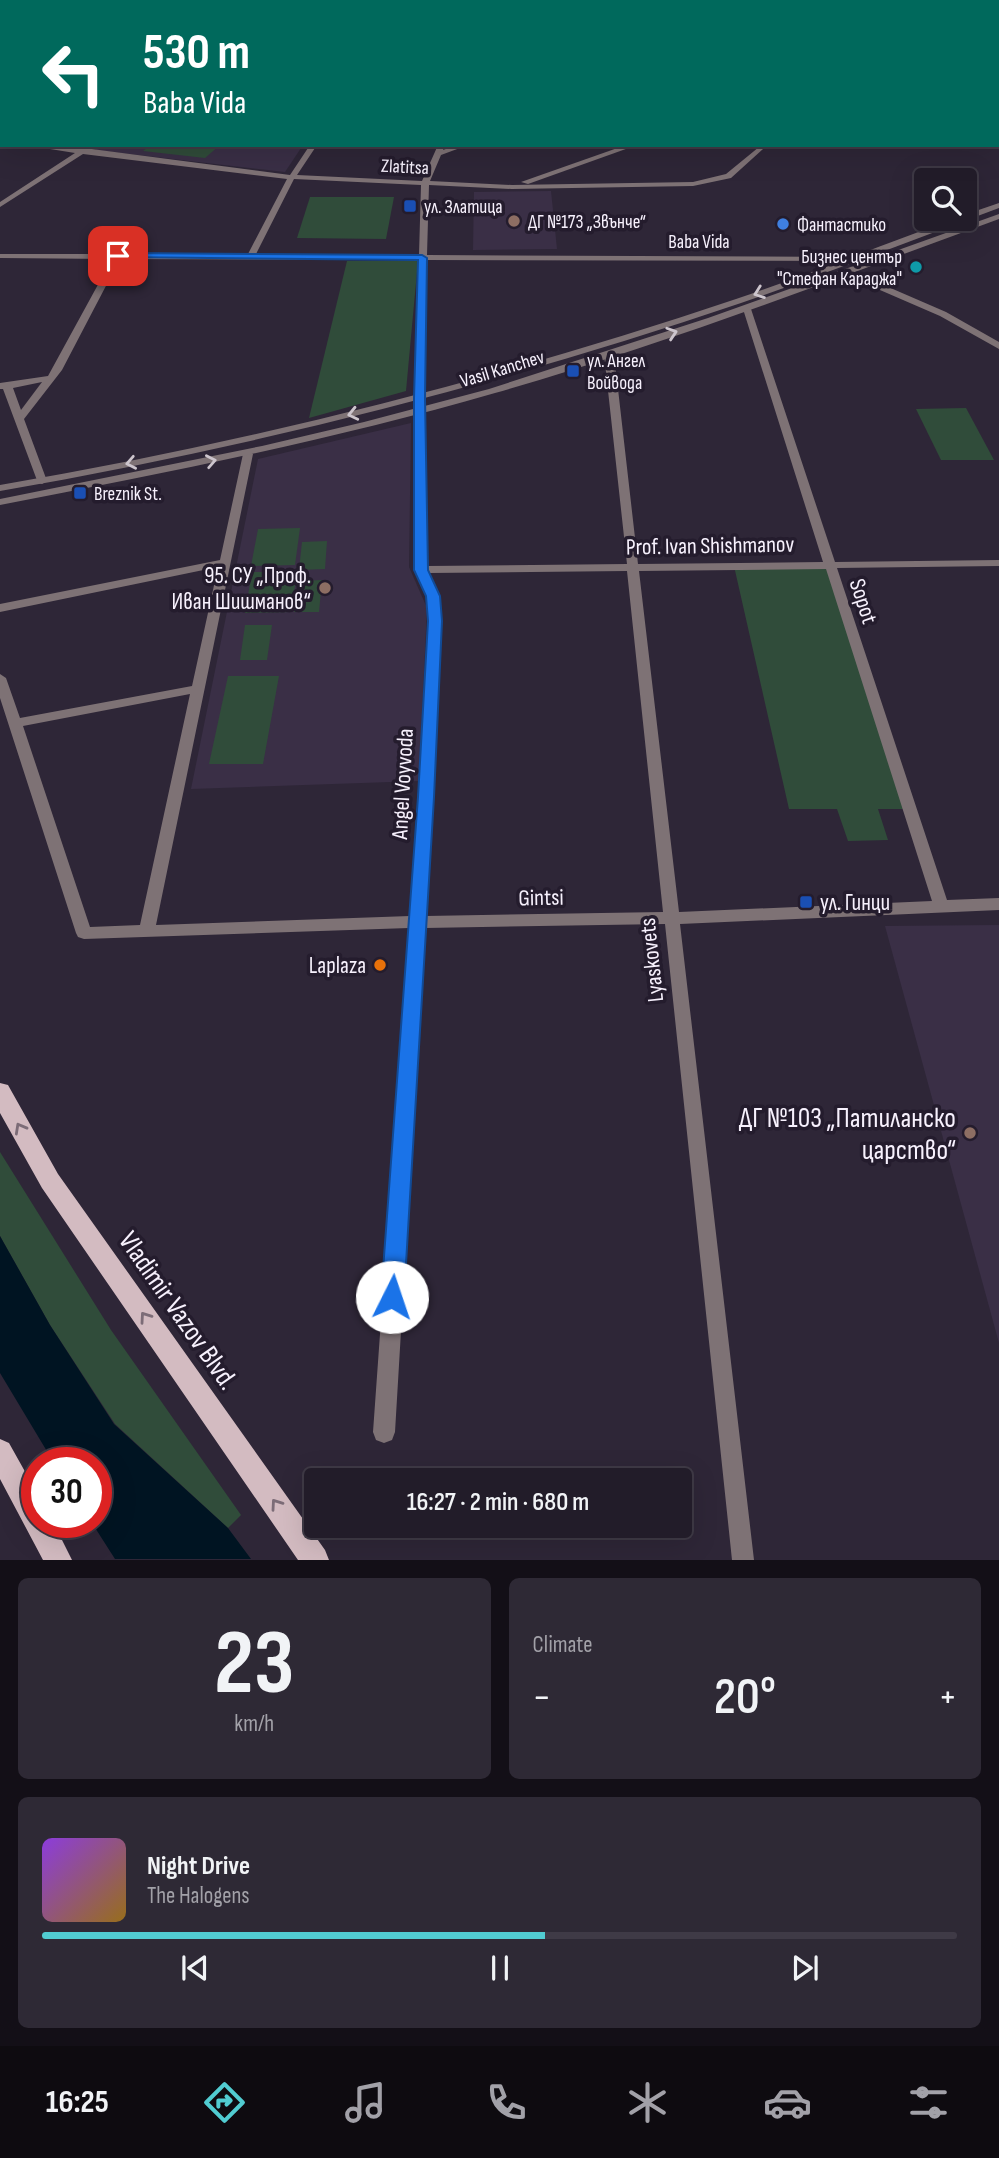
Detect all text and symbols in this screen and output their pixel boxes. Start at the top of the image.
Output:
text: 530 m [143,24,250,83]
icon: left [28,28,119,119]
text: Baba Vida [143,84,246,123]
street label: Zlatitsa [380,155,429,180]
map controls [914,168,977,231]
button: search [914,168,977,231]
place label: ул. Златица [424,196,503,219]
marker: ул. Златица [402,198,418,214]
place label: ДГ №173 „Звънче“ [528,211,646,234]
marker: ДГ №173 „Звънче“ [506,213,522,229]
place label: Фантастико [797,214,886,237]
marker: Фантастико [775,216,791,232]
pin [88,226,148,286]
street label: Baba Vida [668,231,730,254]
icon: arrive [99,237,137,275]
place label: Бизнес център "Стефан Караджа" [777,246,902,291]
marker: Бизнес център "Стефан Караджа" [908,259,924,275]
one-way arrow [754,285,766,299]
one-way arrow [666,327,678,341]
street label: Vasil Kanchev [458,346,547,393]
place label: ул. Ангел Войвода [587,350,646,395]
marker: ул. Ангел Войвода [565,363,581,379]
one-way arrow [347,406,359,420]
one-way arrow [125,455,137,470]
one-way arrow [205,455,217,470]
place label: Breznik St. [94,483,162,506]
marker: Breznik St. [72,485,88,501]
street label: Prof. Ivan Shishmanov [626,531,794,561]
place label: 95. СУ „Проф. Иван Шишманов“ [172,562,311,616]
street label: Sopot [843,575,883,627]
marker: 95. СУ „Проф. Иван Шишманов“ [317,580,333,596]
street label: Angel Voyvoda [386,728,420,841]
street label: Gintsi [518,884,564,912]
place label: ул. Гинци [820,889,890,917]
marker: ул. Гинци [798,894,814,910]
street label: Lyaskovets [634,916,670,1003]
place label: Laplaza [309,952,366,980]
marker: Laplaza [372,957,388,973]
place label: ДГ №103 „Патиланско царство“ [739,1102,956,1167]
one-way arrow [15,1122,28,1135]
marker: ДГ №103 „Патиланско царство“ [962,1125,978,1141]
street label: Vladimir Vazov Blvd. [111,1226,244,1396]
position arrow [355,1260,429,1334]
one-way arrow [141,1312,154,1325]
speed limit sign: 30 [21,1447,112,1538]
text: 16:27 · 2 min · 680 m [407,1487,589,1518]
one-way arrow [272,1499,284,1512]
text: 23 [214,1610,295,1719]
text: Climate [533,1631,592,1659]
text: 20° [714,1666,776,1729]
text: − [533,1675,551,1720]
text: + [938,1675,957,1720]
text: km/h [234,1710,274,1738]
text: Night Drive [147,1851,250,1882]
text: The Halogens [147,1882,250,1910]
icon: previous [176,1949,214,1987]
icon: pause [481,1949,519,1987]
icon: next [786,1949,824,1987]
icon: directions [200,2078,249,2127]
icon: music [341,2078,390,2127]
icon: phone [482,2078,531,2127]
icon: climate [623,2078,672,2127]
icon: car [763,2078,812,2127]
icon: filters [904,2078,953,2127]
text: 16:25 [46,2083,109,2122]

